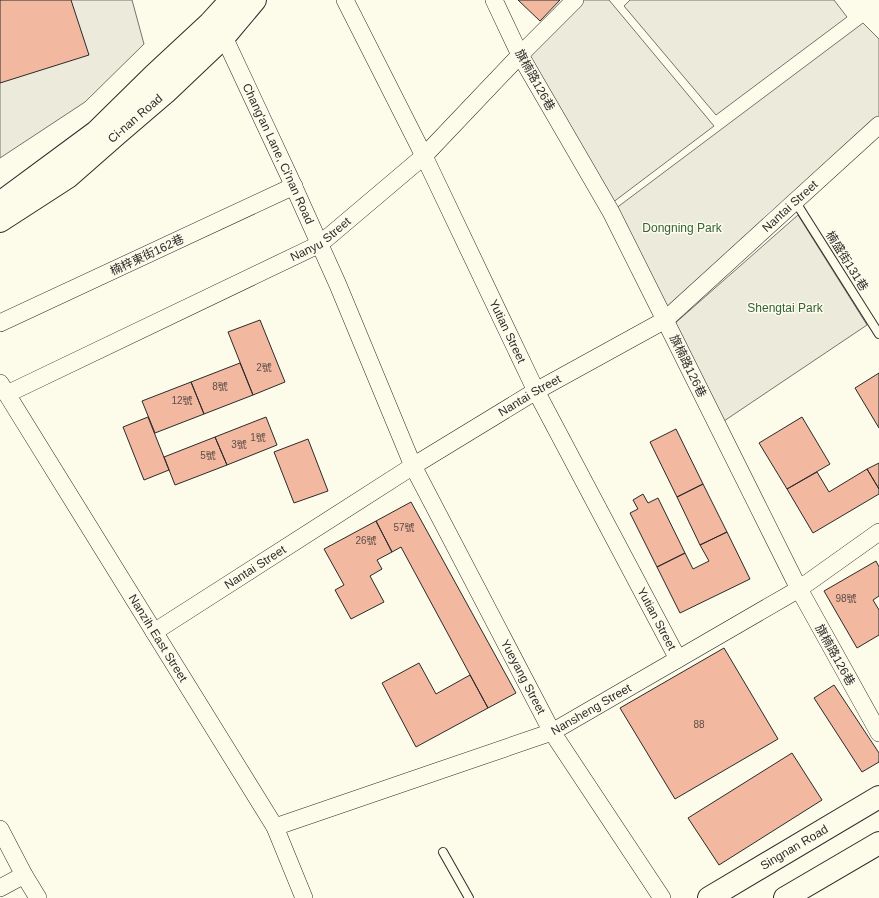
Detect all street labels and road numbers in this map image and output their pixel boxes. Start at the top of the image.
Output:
street label: 旗楠路126巷 [512,47,558,113]
street label: Chang'an Lane, Ci'nan Road [240,81,317,226]
street label: Ci-nan Road [105,91,165,146]
street label: Nantai Street [759,177,821,235]
street label: Nanyu Street [288,214,354,264]
street label: 楠盛街131巷 [823,228,871,294]
street label: 楠梓東街162巷 [108,232,186,278]
street label: Yutian Street [486,297,529,366]
street label: 旗楠路126巷 [667,332,709,400]
street label: Nantai Street [496,371,564,419]
street label: Nantai Street [222,542,289,592]
street label: Yutian Street [634,585,679,653]
street label: Nanzih East Street [126,592,191,685]
street label: 旗楠路126巷 [812,622,858,688]
street label: Yueyang Street [498,637,549,717]
street label: Nansheng Street [549,680,634,738]
street label: Singnan Road [758,822,830,873]

